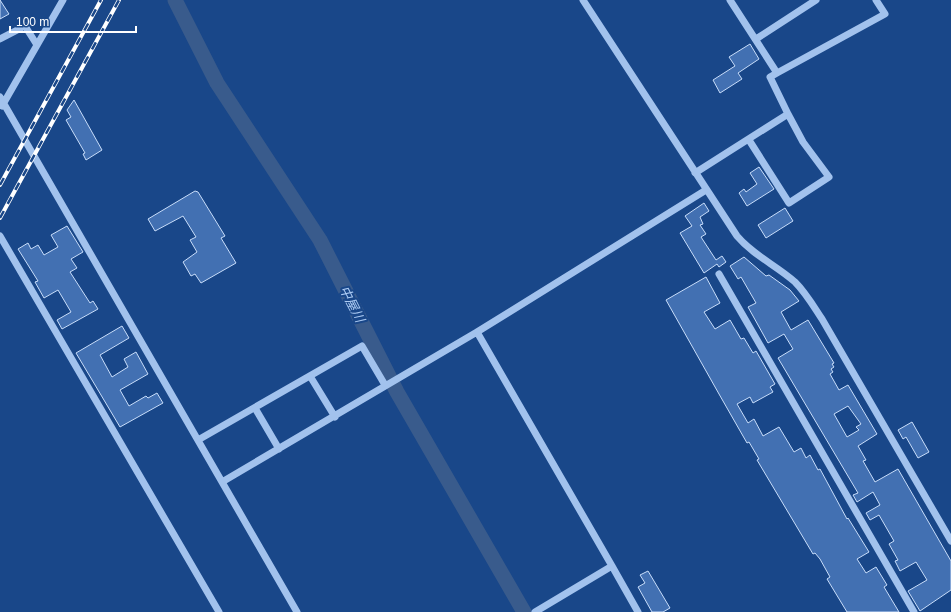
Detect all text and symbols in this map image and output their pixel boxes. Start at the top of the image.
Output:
scale bar [10,8,136,34]
text: 100 m [16,15,49,29]
water label: 中屋川 [336,283,368,327]

